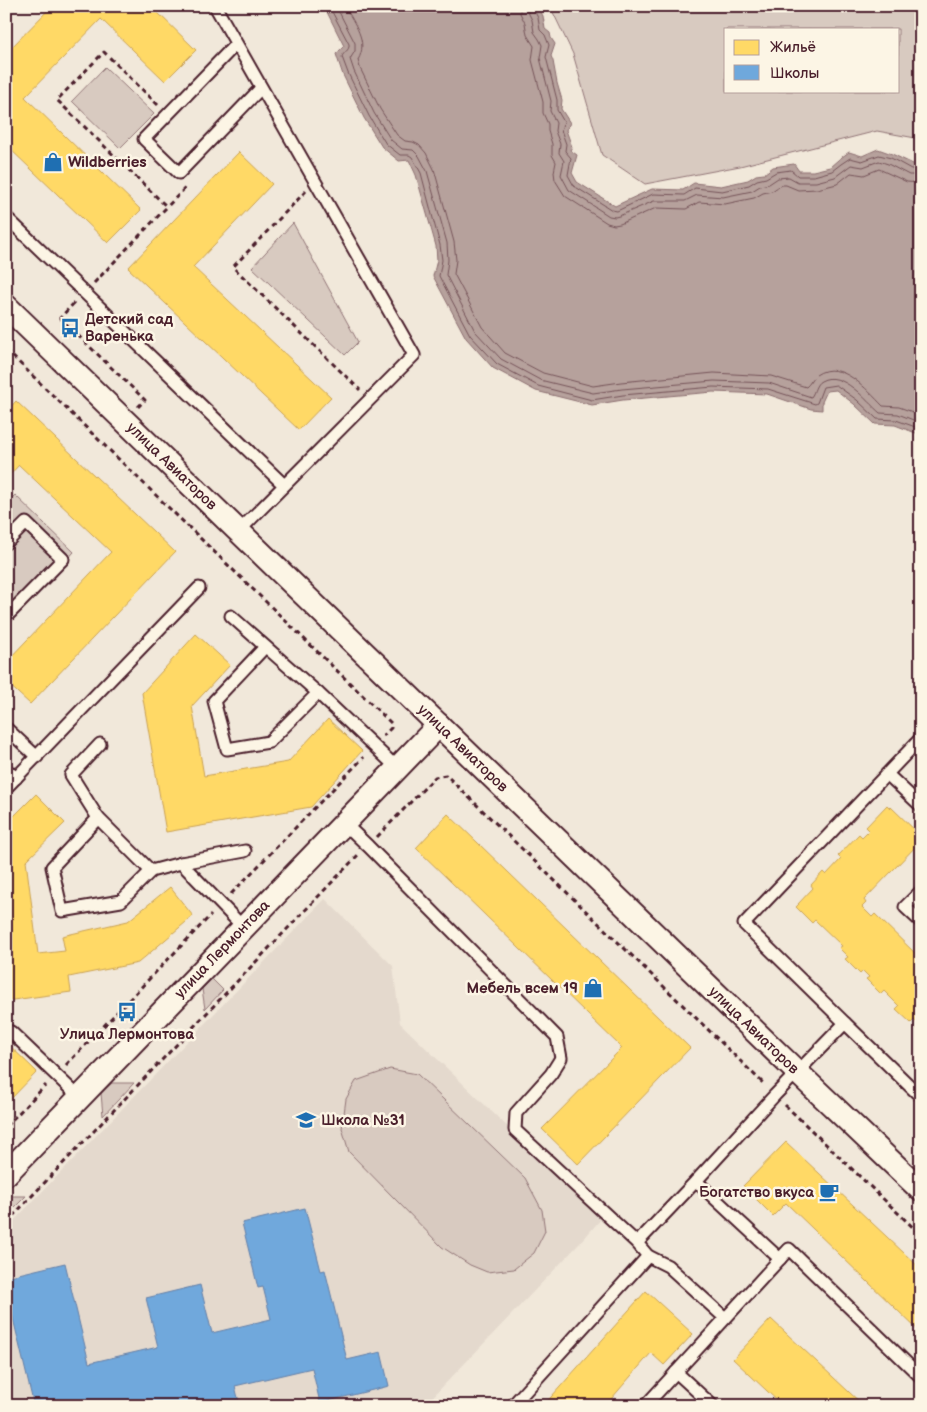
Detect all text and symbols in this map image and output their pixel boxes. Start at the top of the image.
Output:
legend [724,28,900,92]
text: Жильё [770,38,816,57]
text: Школы [770,64,819,83]
shop icon: Wildberries [42,151,64,173]
place label: Wildberries [68,153,147,172]
place label: Детский сад Варенька [85,310,173,346]
bus stop icon: Детский сад Варенька [59,317,81,339]
street label: улица Авиаторов [122,418,221,514]
street label: улица Авиаторов [413,700,512,796]
street label: улица Лермонтова [171,896,274,1002]
shop icon: Мебель всем 19 [582,977,604,999]
place label: Мебель всем 19 [467,979,578,998]
street label: улица Авиаторов [704,982,803,1078]
bus stop icon: Улица Лермонтова [116,1001,138,1023]
place label: Улица Лермонтова [60,1025,194,1044]
school or university icon: Школа №31 [295,1109,317,1131]
place label: Школа №31 [321,1111,405,1130]
cafe icon: Богатство вкуса [818,1181,840,1203]
place label: Богатство вкуса [699,1183,814,1202]

